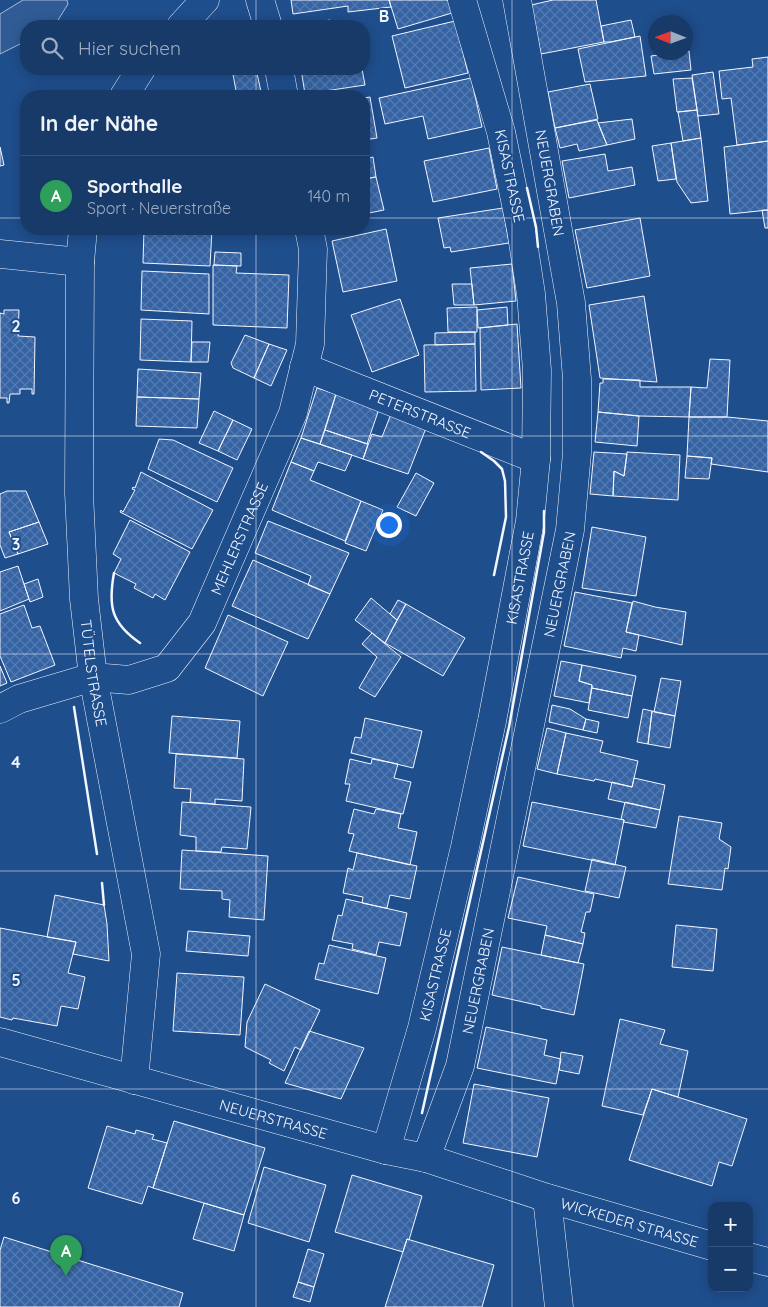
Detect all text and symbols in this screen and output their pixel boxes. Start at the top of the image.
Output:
text: B [379,6,389,26]
north arrow [648,15,693,60]
search box [20,20,370,75]
icon: search [38,34,66,62]
text: Hier suchen [78,36,181,60]
text: In der Nähe [40,110,158,136]
street label: KISASTRASSE [491,128,529,224]
street label: NEUERGRABEN [531,128,569,238]
text: Sporthalle [87,174,183,198]
text: A [51,186,61,206]
text: 140 m [307,186,350,206]
text: Sport · Neuerstraße [87,198,231,218]
text: 2 [11,316,21,336]
street label: PETERSTRASSE [367,384,474,442]
street label: MEHLERSTRASSE [206,479,271,598]
your location [376,512,402,538]
street label: KISASTRASSE [501,529,537,626]
street label: NEUERGRABEN [539,529,579,639]
text: 3 [12,534,20,554]
street label: TÜTELSTRASSE [77,619,112,728]
text: 4 [11,752,21,772]
street label: KISASTRASSE [414,926,455,1023]
street label: NEUERGRABEN [457,926,498,1036]
text: 5 [11,970,21,990]
street label: NEUERSTRASSE [217,1094,330,1143]
text: 6 [12,1188,21,1208]
street label: WICKEDER STRASSE [558,1193,701,1251]
map controls [708,1202,753,1292]
button: + [708,1202,753,1247]
pin: A [50,1235,82,1276]
button: − [708,1247,753,1292]

